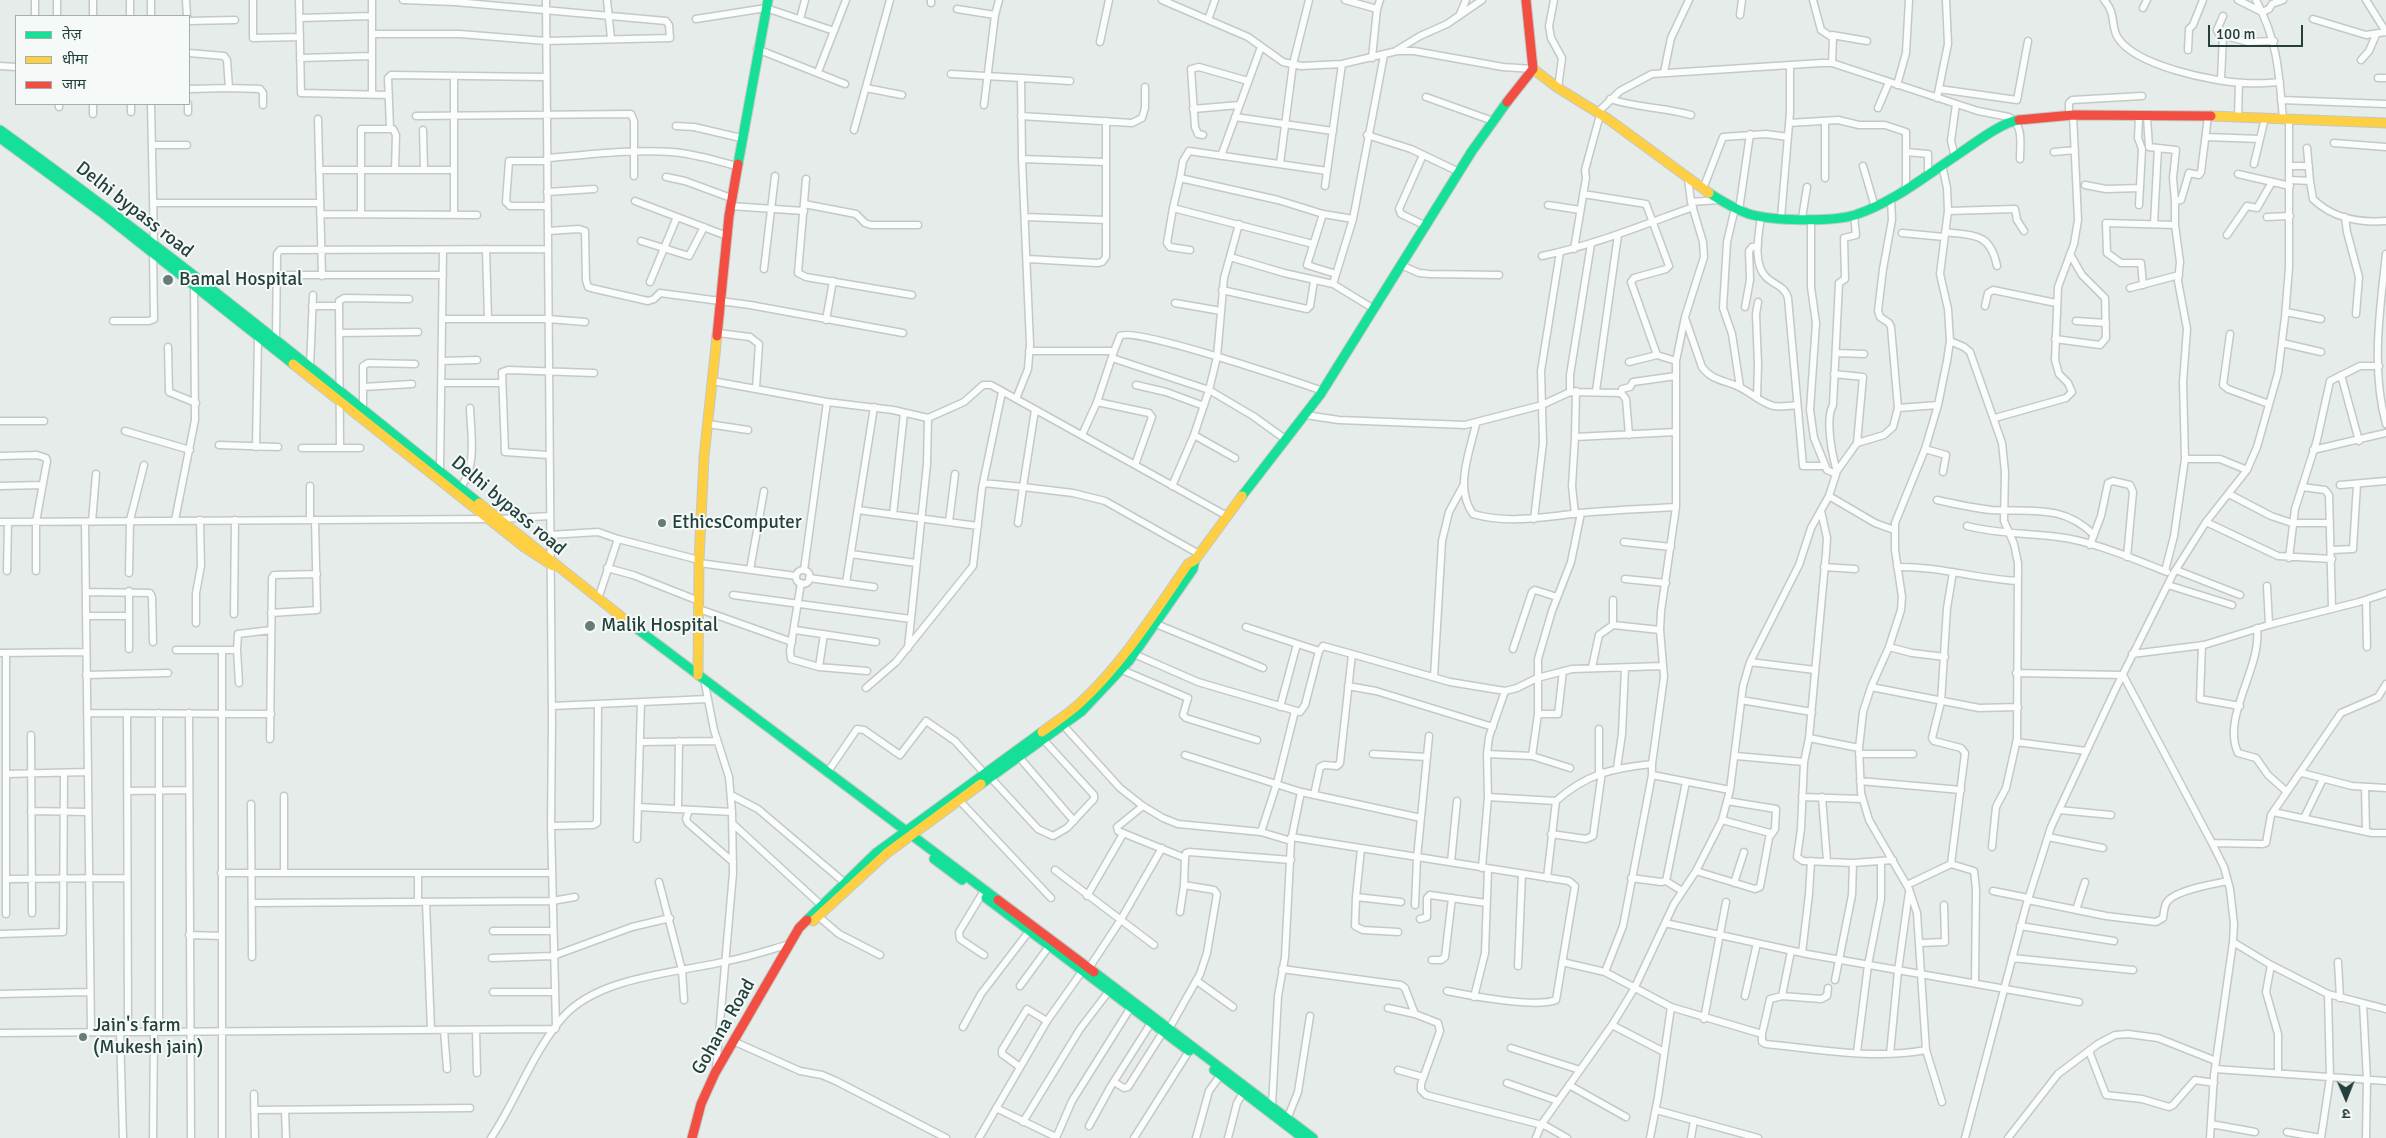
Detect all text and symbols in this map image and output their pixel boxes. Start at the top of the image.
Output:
legend [15,15,190,105]
scale bar [2211,15,2306,47]
text: तेज़ [62,25,82,43]
text: 100 m [2216,25,2256,43]
text: धीमा [62,50,88,68]
text: जाम [62,75,86,93]
street label: Delhi bypass road [71,157,197,263]
place label: Bamal Hospital [179,269,303,291]
marker: Bamal Hospital [161,273,175,287]
street label: Delhi bypass road [446,451,570,561]
place label: EthicsComputer [672,512,802,534]
marker: EthicsComputer [656,517,668,529]
place label: Malik Hospital [601,615,718,637]
marker: Malik Hospital [583,619,597,633]
street label: Gohana Road [687,975,761,1079]
place label: Jain's farm (Mukesh jain) [93,1015,203,1059]
marker: Jain's farm (Mukesh jain) [77,1031,89,1043]
north arrow [2321,1073,2371,1123]
text: उ [2342,1105,2351,1122]

